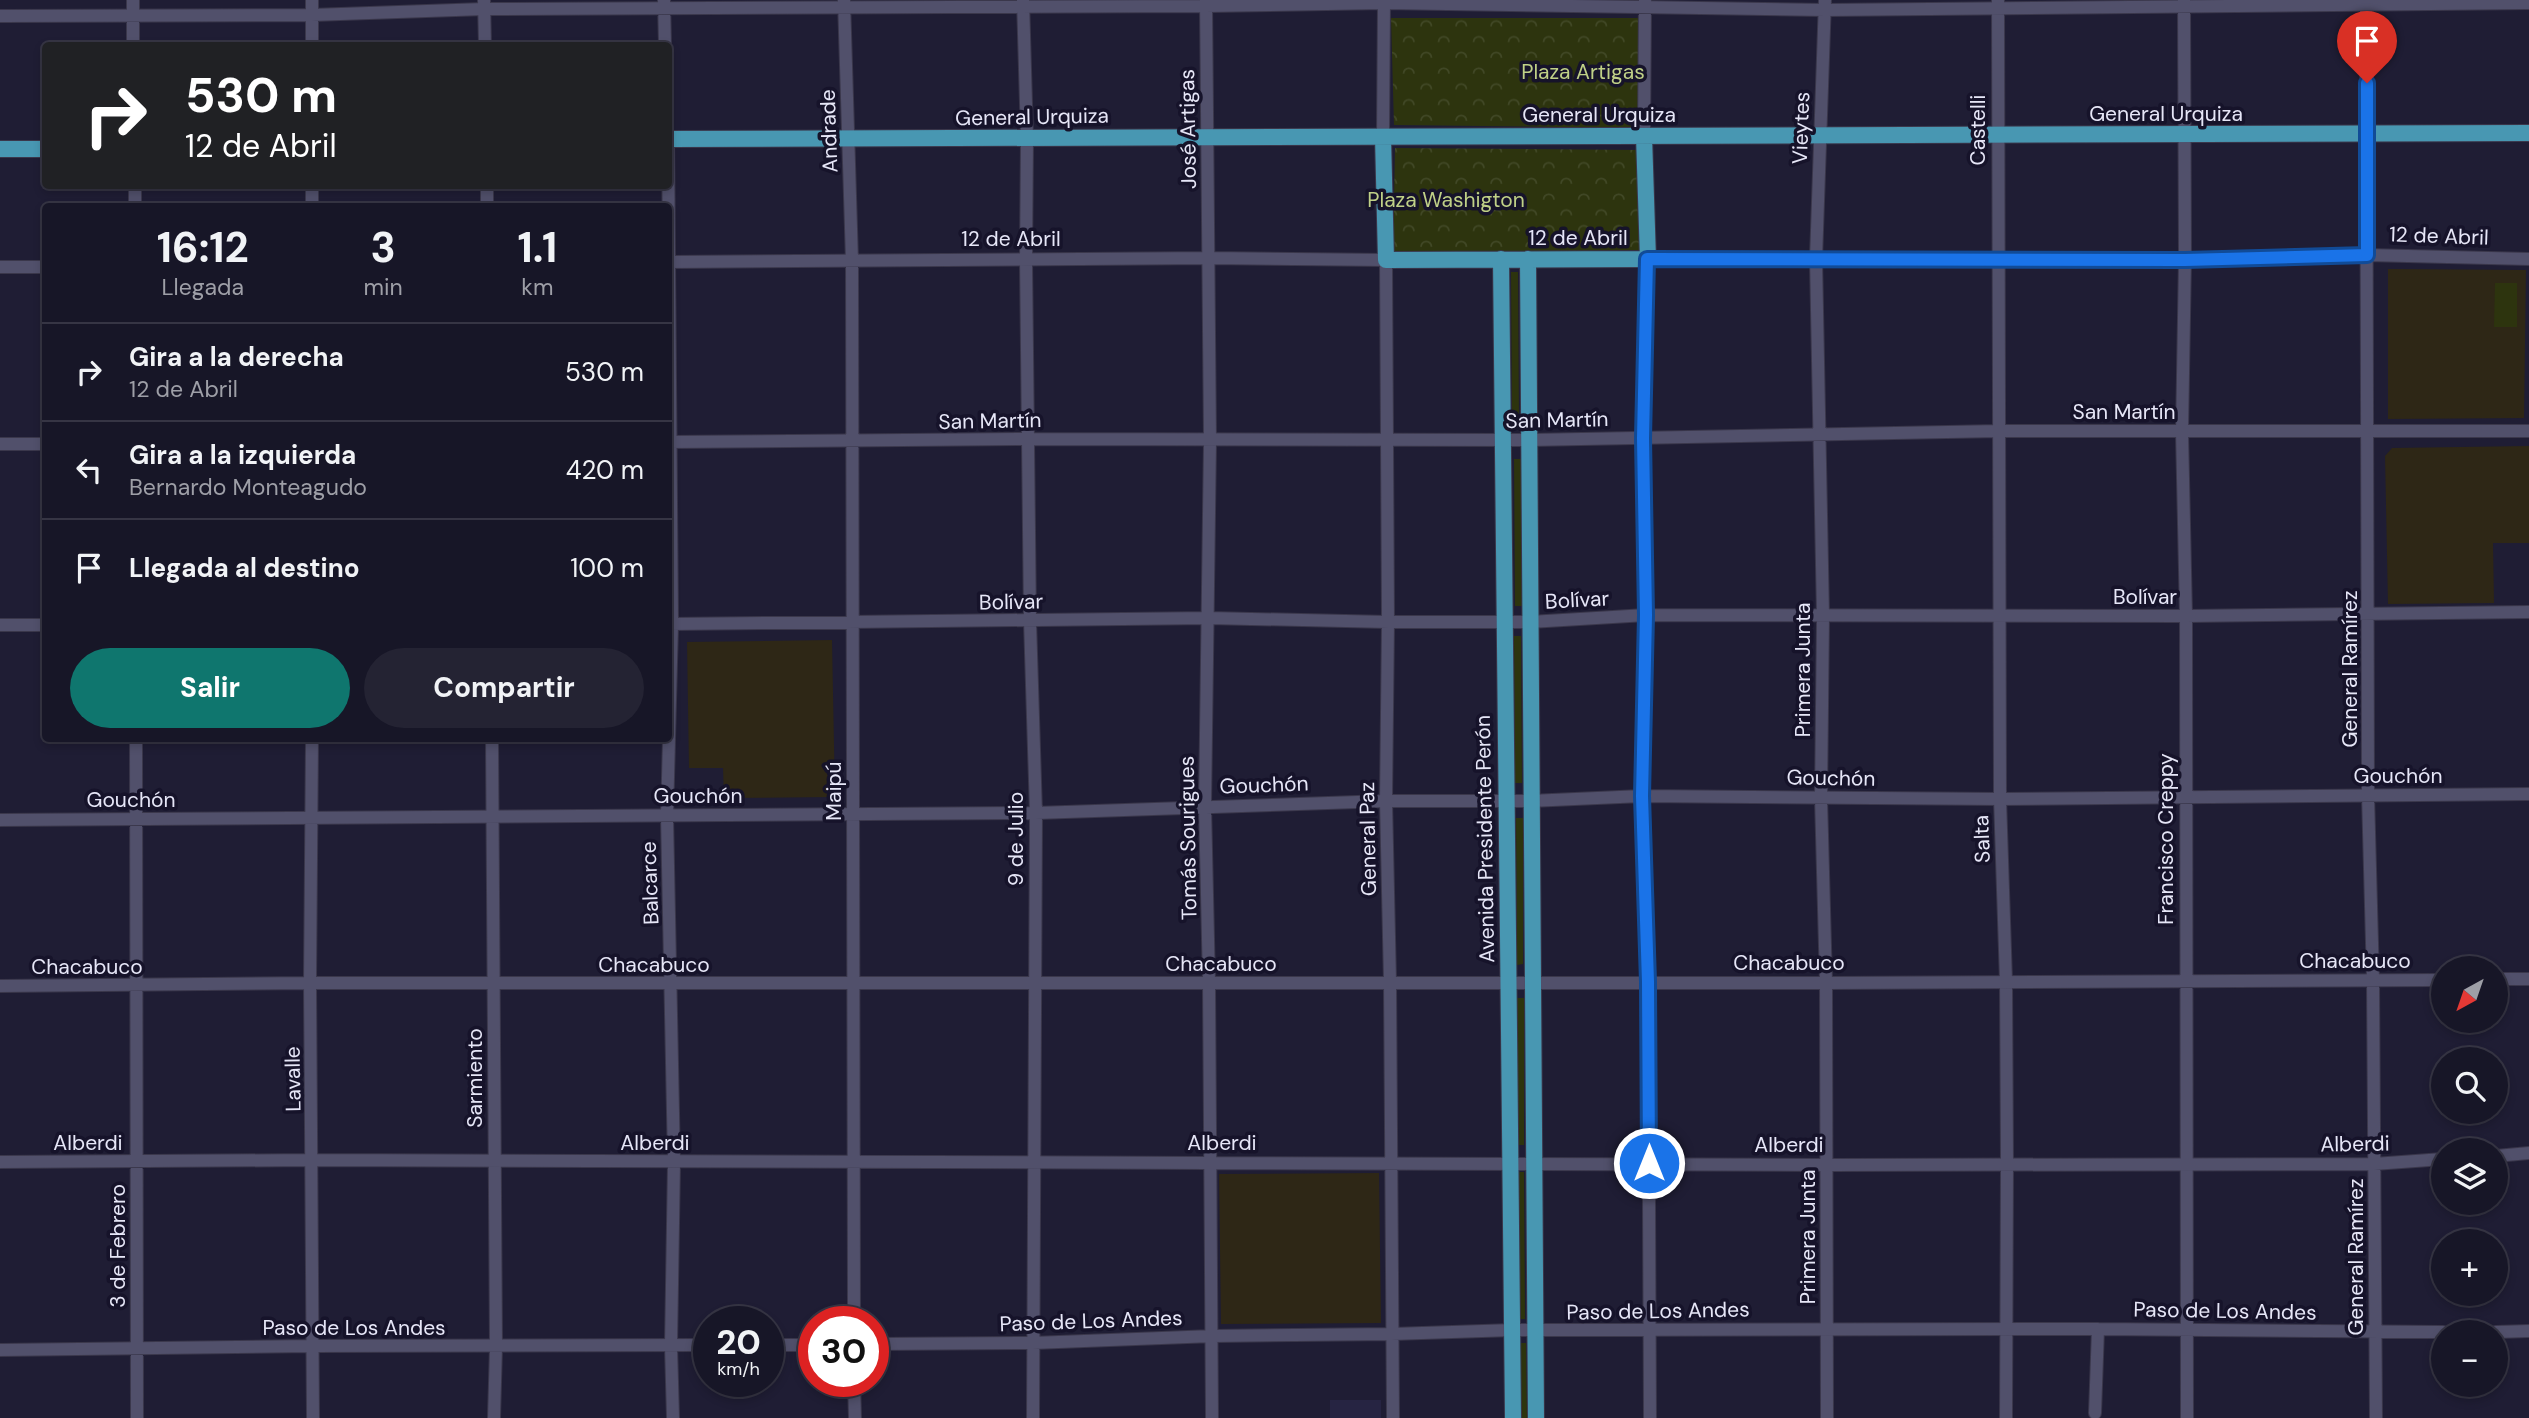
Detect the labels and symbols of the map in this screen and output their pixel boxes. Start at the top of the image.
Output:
pin [2337,11,2397,83]
park label: Plaza Artigas [1521,58,1645,86]
street label: José Artigas [1173,69,1203,189]
street label: Andrade [814,89,844,173]
street label: Vieytes [1786,91,1816,165]
street label: Castelli [1964,95,1992,165]
street label: General Urquiza [2089,100,2243,128]
street label: General Urquiza [1522,101,1676,129]
street label: General Urquiza [955,102,1109,132]
park label: Plaza Washigton [1367,186,1525,214]
street label: 12 de Abril [2389,220,2489,252]
street label: 12 de Abril [1528,224,1628,252]
street label: 12 de Abril [961,225,1061,253]
street label: San Martín [2072,398,2176,426]
street label: San Martín [1505,405,1609,435]
street label: San Martín [938,406,1042,436]
street label: Bolívar [2113,583,2177,611]
street label: Bolívar [1544,584,1610,616]
street label: Bolívar [979,587,1044,617]
street label: General Ramírez [2336,590,2364,748]
street label: Primera Junta [1789,603,1817,737]
street label: Avenida Presidente Perón [1469,715,1501,963]
street label: Francisco Creppy [2152,753,2180,925]
street label: Tomás Sourigues [1173,756,1203,920]
street label: Maipú [820,761,848,821]
street label: Gouchón [2354,762,2443,790]
street label: Gouchón [1786,763,1876,793]
street label: Gouchón [1219,769,1309,801]
street label: Gouchón [654,782,743,810]
street label: General Paz [1353,782,1383,896]
street label: Gouchón [87,786,176,814]
street label: 9 de Julio [1002,792,1030,886]
street label: Salta [1967,815,1997,863]
street label: Balcarce [635,841,665,925]
street label: Chacabuco [2299,947,2411,975]
street label: Chacabuco [1733,949,1845,977]
street label: Chacabuco [1165,950,1277,978]
street label: Chacabuco [598,951,710,979]
street label: Chacabuco [31,953,143,981]
north arrow [2431,956,2508,1032]
street label: Sarmiento [461,1028,489,1128]
street label: Lavalle [278,1046,308,1112]
position arrow [1612,1126,1686,1200]
street label: Alberdi [53,1129,123,1157]
street label: Alberdi [620,1129,690,1157]
street label: Alberdi [1187,1129,1257,1157]
street label: Alberdi [2320,1129,2390,1159]
street label: Alberdi [1754,1131,1824,1159]
street label: Primera Junta [1794,1170,1822,1304]
street label: General Ramírez [2342,1178,2370,1336]
street label: 3 de Febrero [104,1184,132,1308]
street label: Paso de Los Andes [1566,1295,1750,1327]
street label: Paso de Los Andes [2133,1295,2317,1327]
street label: Paso de Los Andes [999,1304,1183,1338]
speed limit sign: 30 [798,1306,889,1397]
street label: Paso de Los Andes [262,1314,446,1342]

